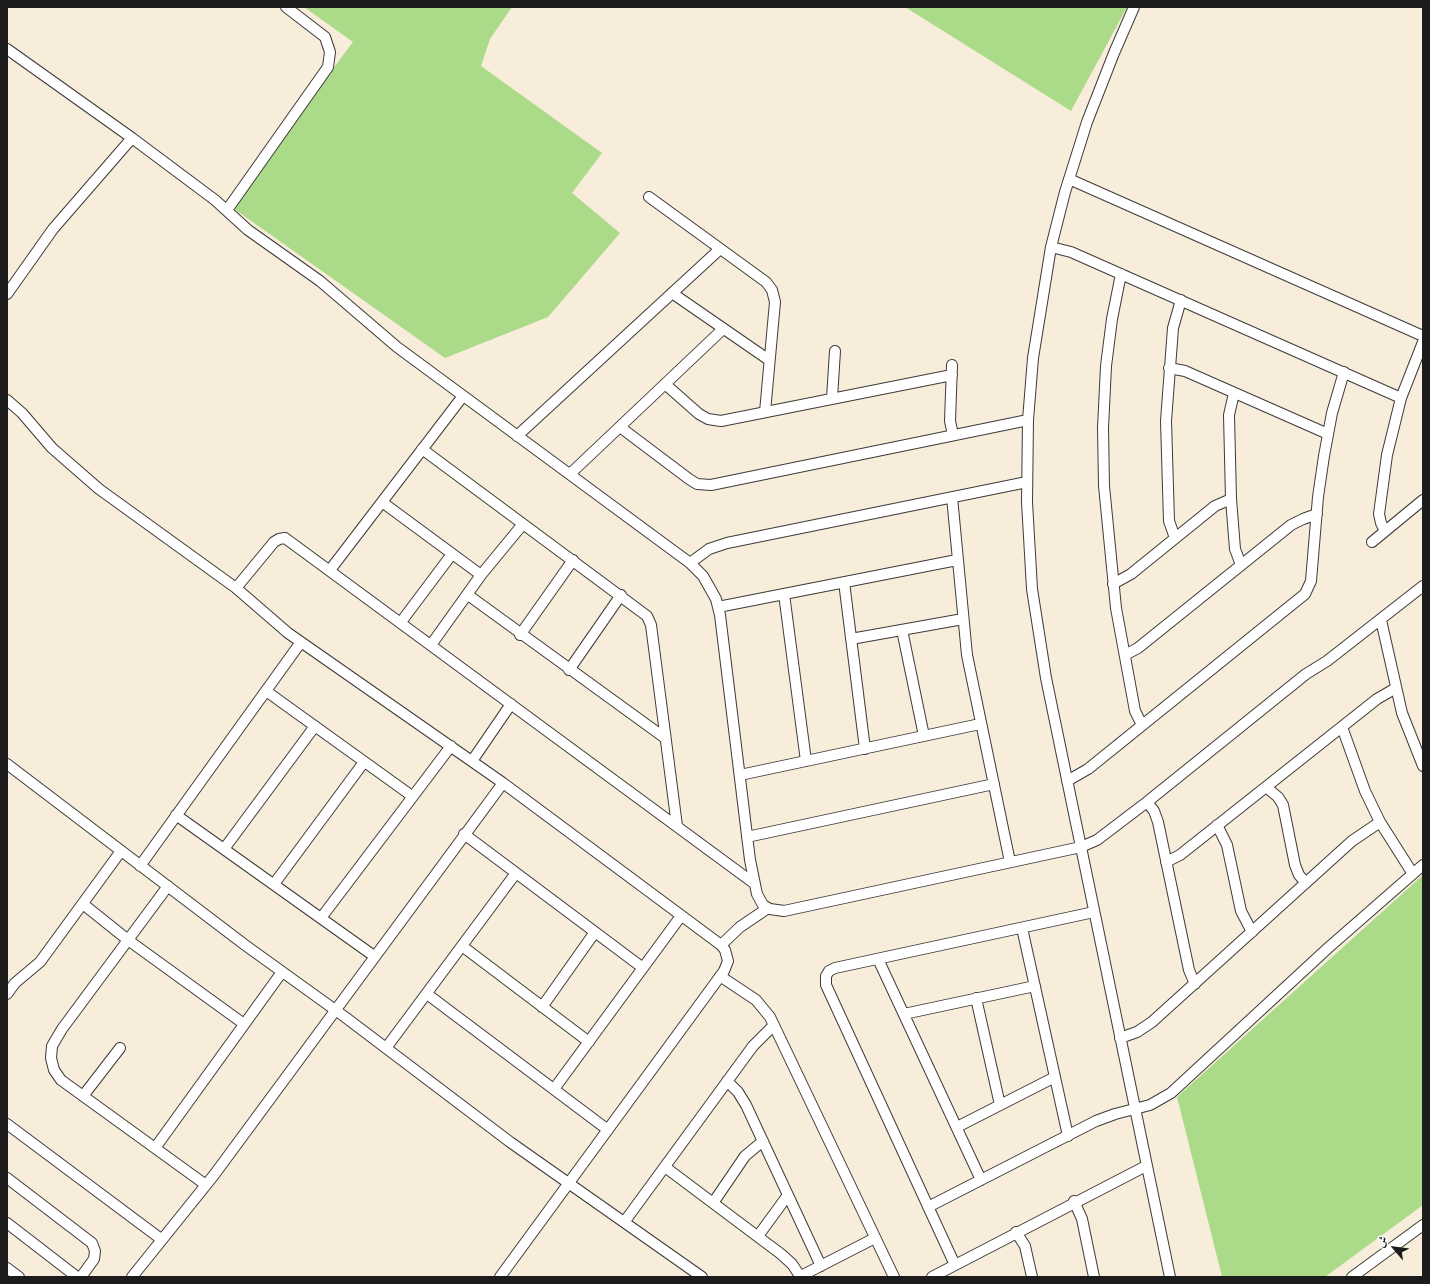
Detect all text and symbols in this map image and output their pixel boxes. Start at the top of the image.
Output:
north arrow [1374,1228,1414,1268]
text: ش [1376,1235,1390,1250]

